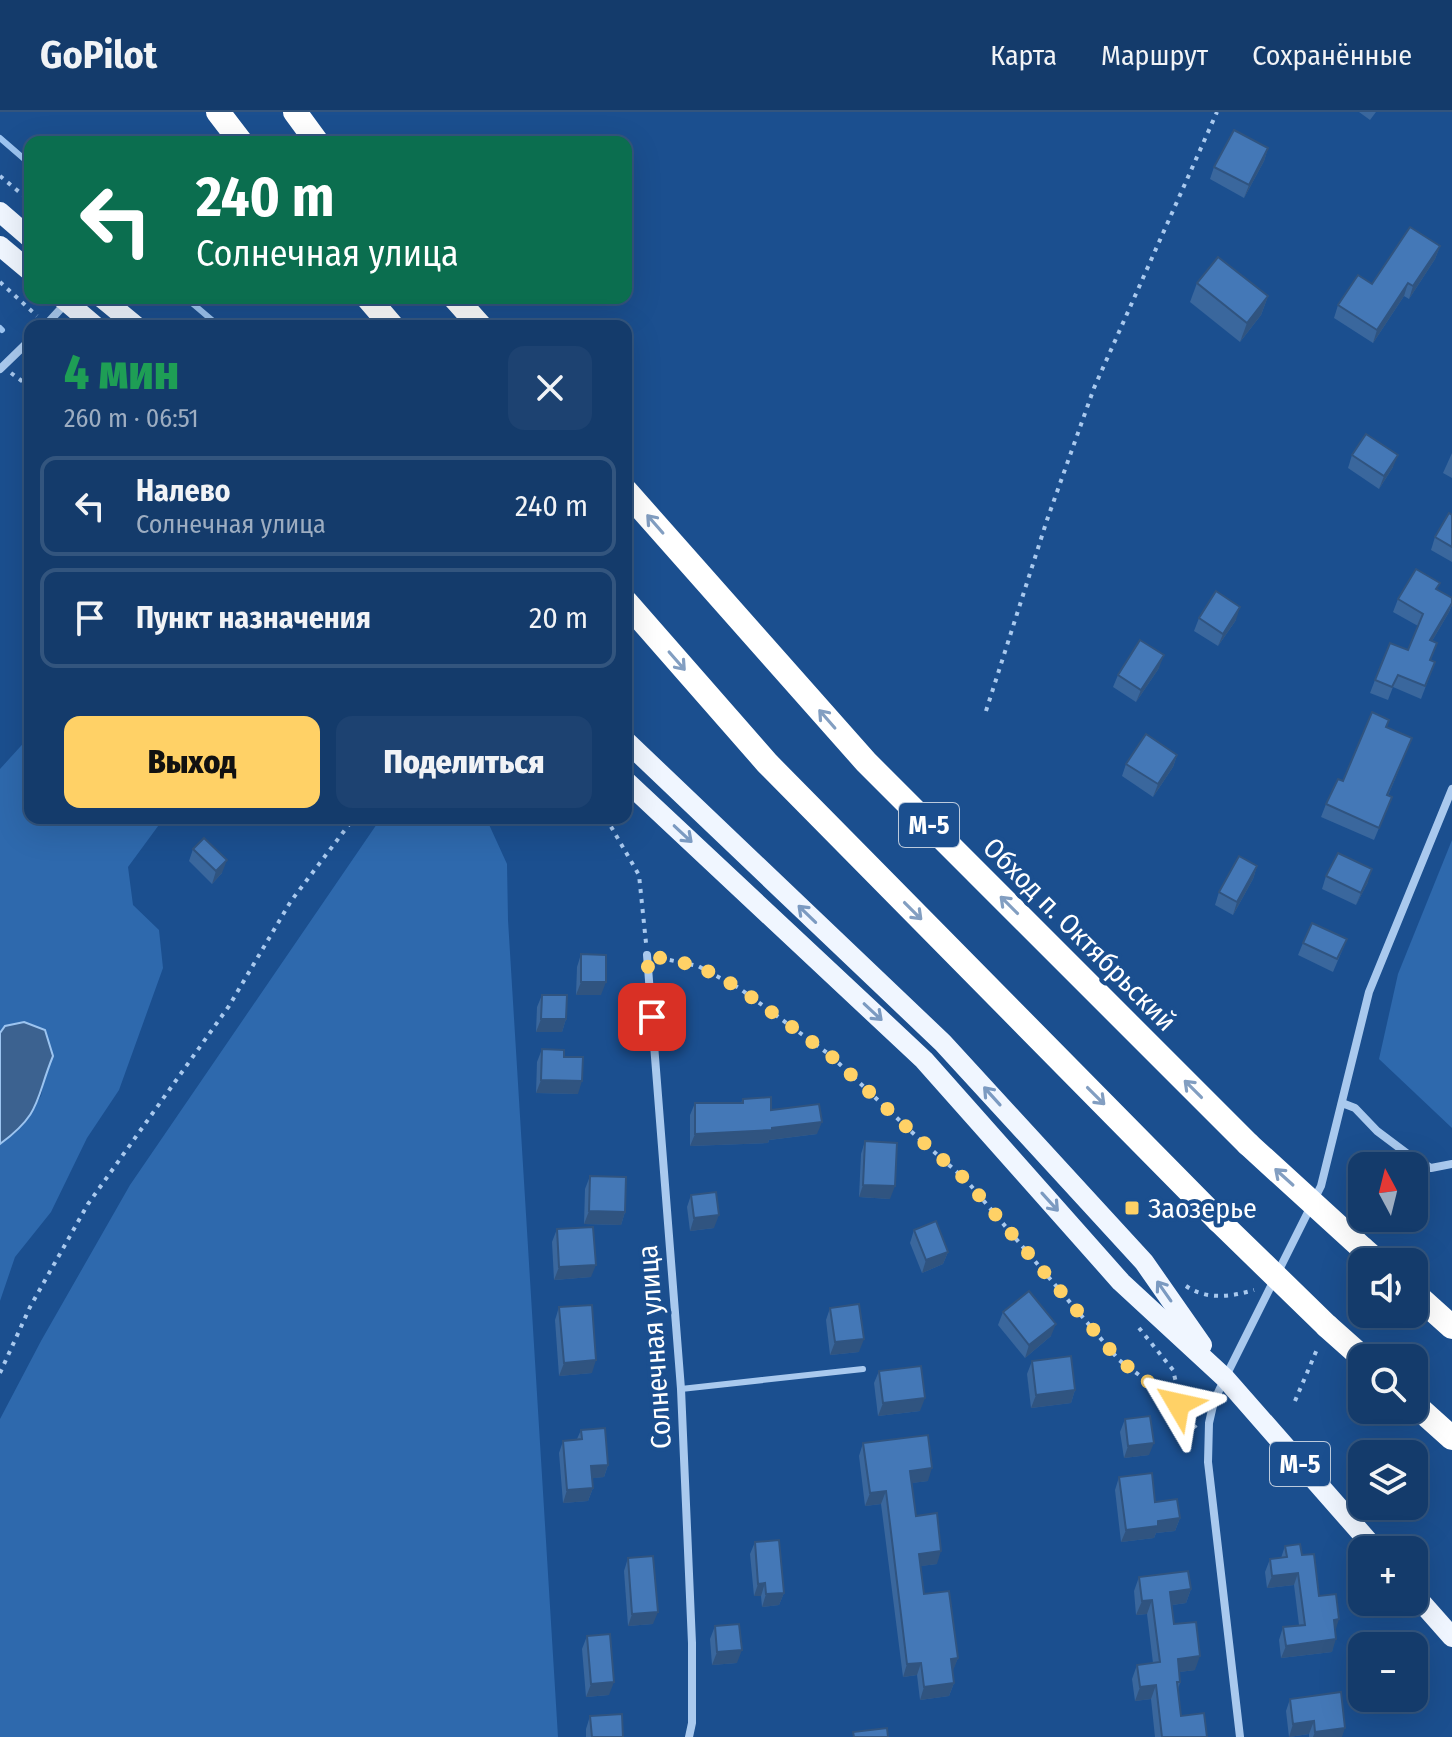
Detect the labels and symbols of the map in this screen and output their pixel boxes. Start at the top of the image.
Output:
one-way arrow [646,515,664,535]
one-way arrow [668,650,686,670]
one-way arrow [819,709,837,729]
road number: М-5 [899,803,959,847]
one-way arrow [673,825,693,844]
street label: Обход п. Октябрьский [976,831,1183,1038]
one-way arrow [1000,896,1019,915]
one-way arrow [903,901,922,920]
one-way arrow [798,905,818,923]
pin [618,983,686,1051]
one-way arrow [863,1002,882,1021]
one-way arrow [1183,1079,1203,1098]
one-way arrow [1086,1086,1105,1106]
one-way arrow [984,1087,1002,1107]
north arrow [1348,1152,1428,1232]
one-way arrow [1275,1168,1295,1186]
one-way arrow [1041,1191,1059,1211]
place label: Заозерье [1148,1192,1257,1225]
marker: Заозерье [1123,1199,1141,1217]
street label: Солнечная улица [631,1244,678,1450]
one-way arrow [1156,1281,1172,1303]
position arrow [1136,1362,1220,1446]
road number: М-5 [1270,1442,1330,1486]

